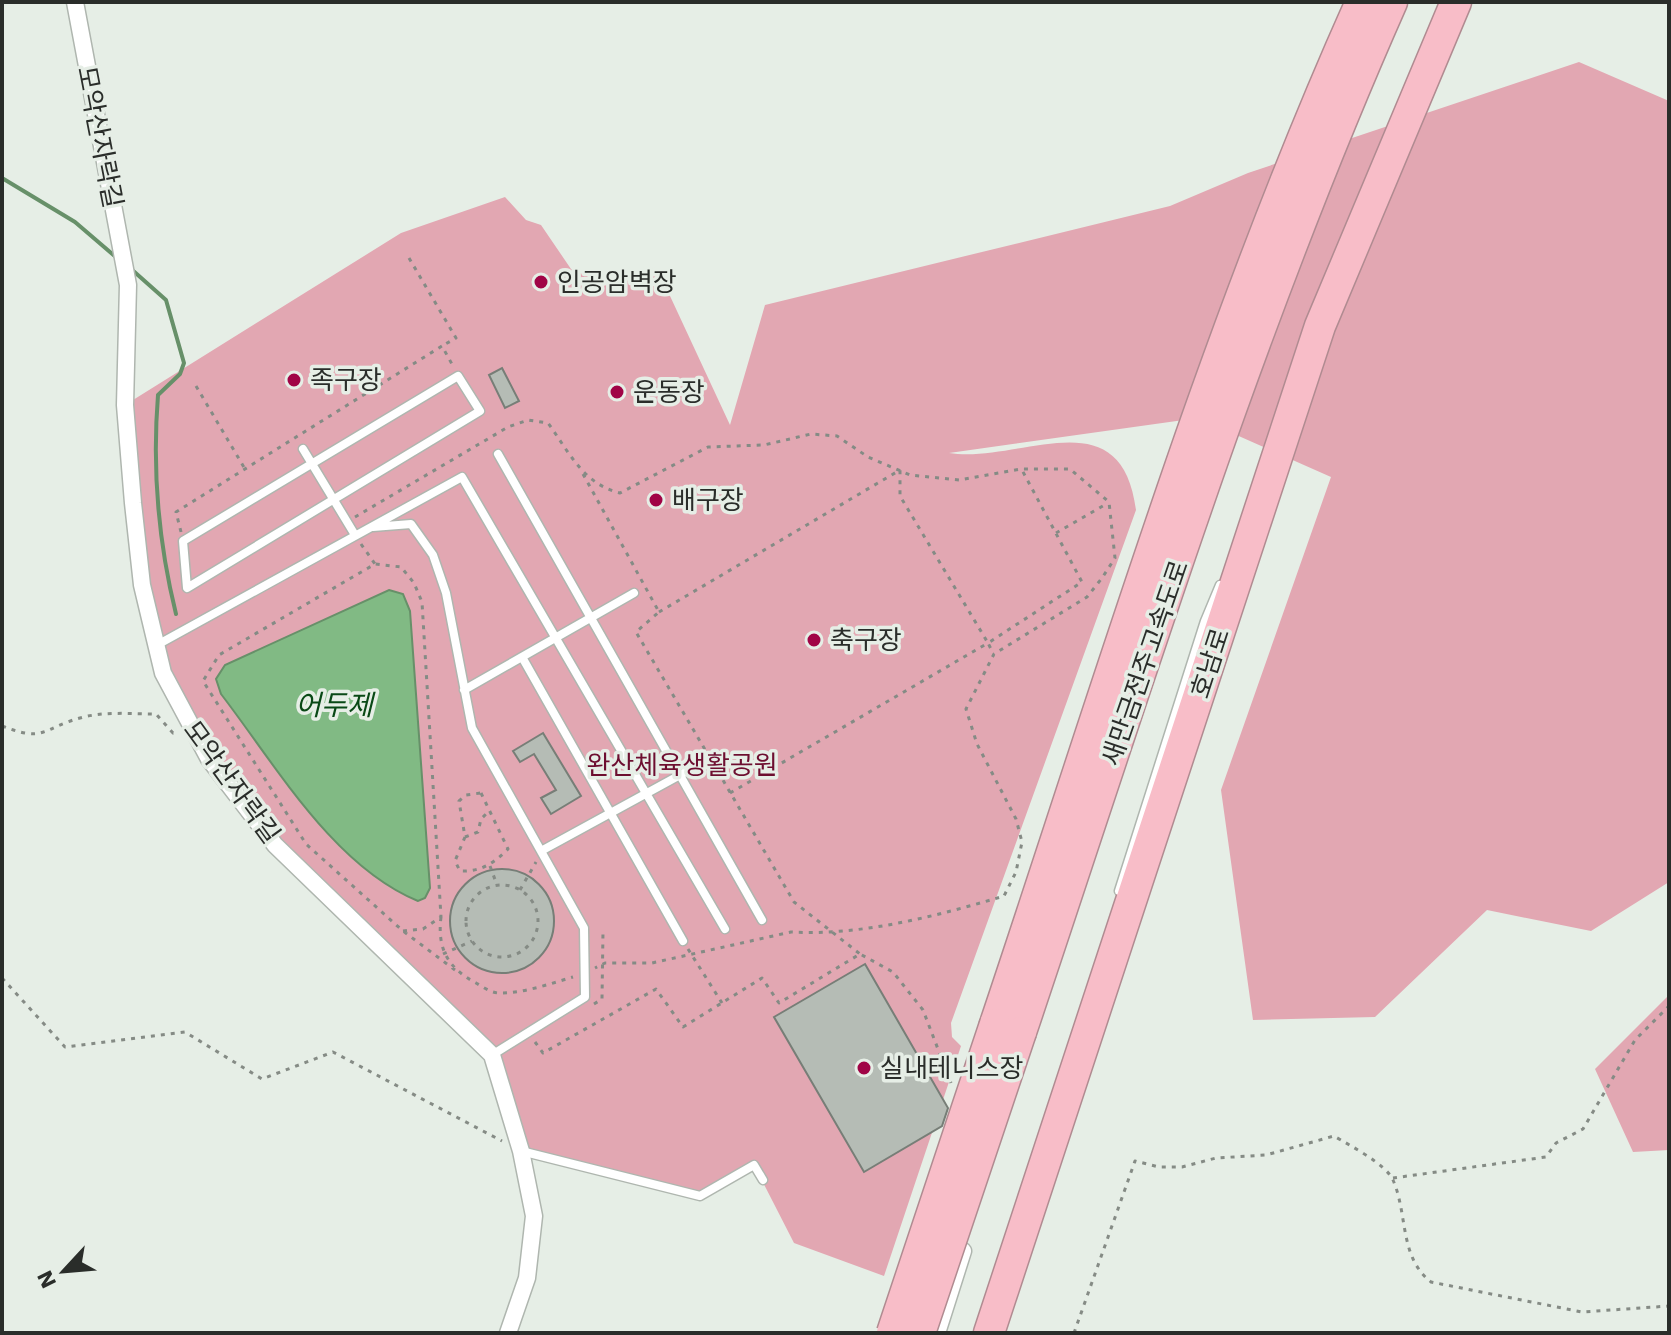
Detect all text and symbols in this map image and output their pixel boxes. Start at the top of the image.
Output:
street label: 모악산자락길 [72,64,128,210]
place label: 인공암벽장 [557,267,677,297]
marker: 인공암벽장 [532,273,550,291]
place label: 족구장 [310,365,382,395]
marker: 족구장 [285,371,303,389]
place label: 운동장 [633,377,705,407]
marker: 운동장 [608,383,626,401]
place label: 배구장 [672,485,744,515]
marker: 배구장 [647,491,665,509]
street label: 새만금전주고속도로 [1096,556,1194,770]
street label: 호남로 [1185,624,1235,702]
place label: 축구장 [830,625,902,655]
marker: 축구장 [805,631,823,649]
water label: 어두제 [295,689,376,722]
street label: 모악산자락길 [178,715,286,849]
park label: 완산체육생활공원 [586,750,778,780]
place label: 실내테니스장 [880,1053,1024,1083]
marker: 실내테니스장 [855,1059,873,1077]
north arrow [24,1231,104,1311]
text: N [32,1267,61,1292]

